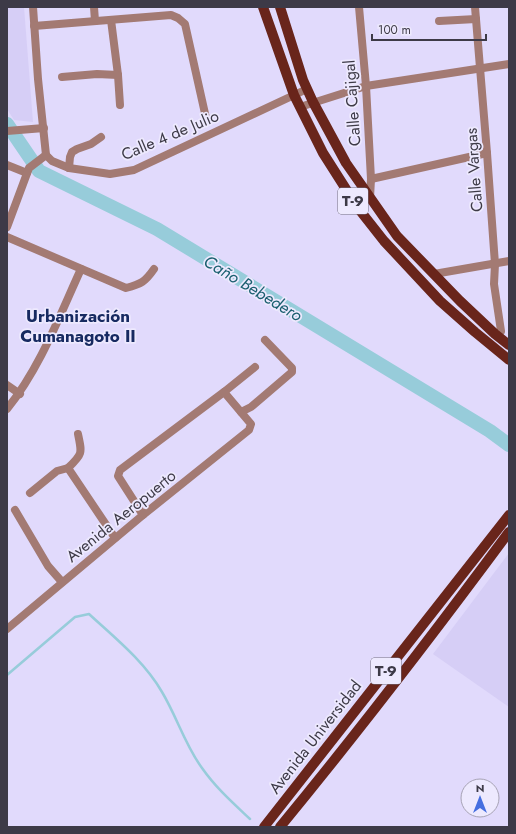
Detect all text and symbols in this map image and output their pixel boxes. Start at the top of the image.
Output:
scale bar [372,16,486,42]
text: 100 m [378,21,411,39]
street label: Calle Cajigal [338,59,366,147]
street label: Calle 4 de Julio [118,104,223,166]
street label: Calle Vargas [460,127,488,213]
road number: T-9 [338,188,368,214]
water label: Caño Bebedero [199,249,307,327]
district label: Urbanización Cumanagoto II [20,304,136,348]
street label: Avenida Aeropuerto [61,464,181,568]
road number: T-9 [371,658,401,684]
street label: Avenida Universidad [263,675,367,799]
north arrow [460,778,500,818]
text: N [476,780,484,796]

